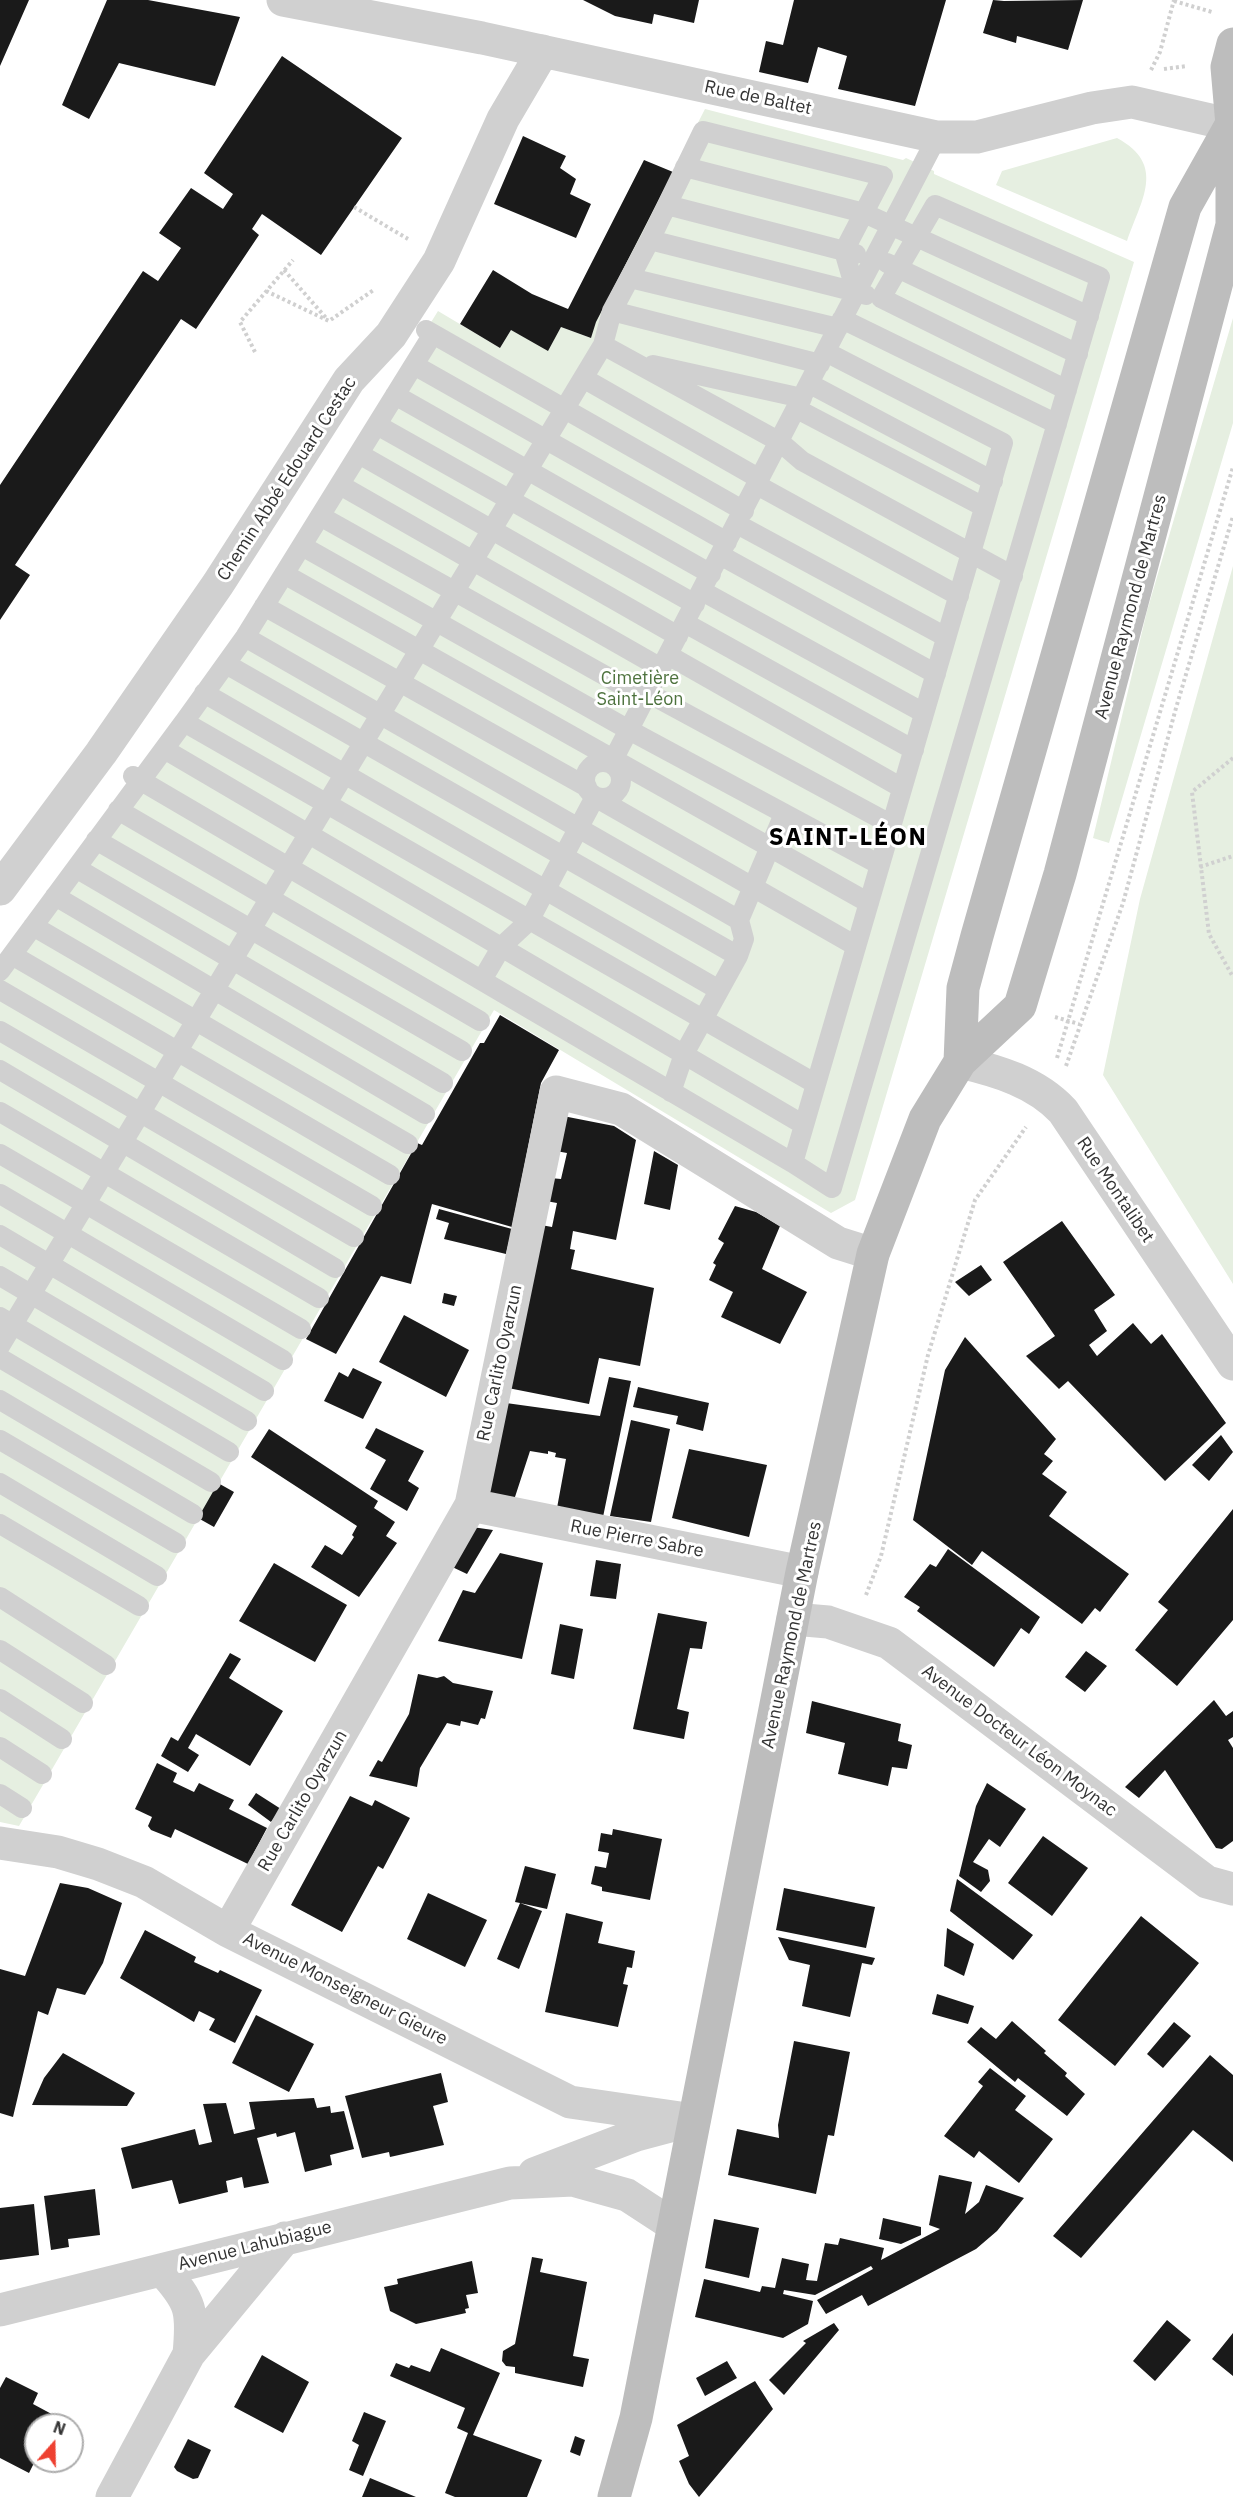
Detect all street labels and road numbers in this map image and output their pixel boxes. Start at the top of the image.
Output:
street label: Rue de Baltet [702,76,814,120]
street label: Chemin Abbé Edouard Cestac [213,373,361,585]
street label: Avenue Raymond de Martres [1091,492,1171,722]
street label: Rue Montalibet [1072,1133,1158,1247]
street label: Rue Carlito Oyarzun [473,1283,527,1443]
street label: Rue Pierre Sabre [569,1515,705,1563]
street label: Avenue Raymond de Martres [757,1519,827,1751]
street label: Avenue Docteur Léon Moynac [917,1661,1121,1821]
street label: Rue Carlito Oyarzun [254,1726,352,1876]
street label: Avenue Monseigneur Gieure [239,1928,451,2050]
street label: Avenue Lahubiague [176,2216,334,2276]

